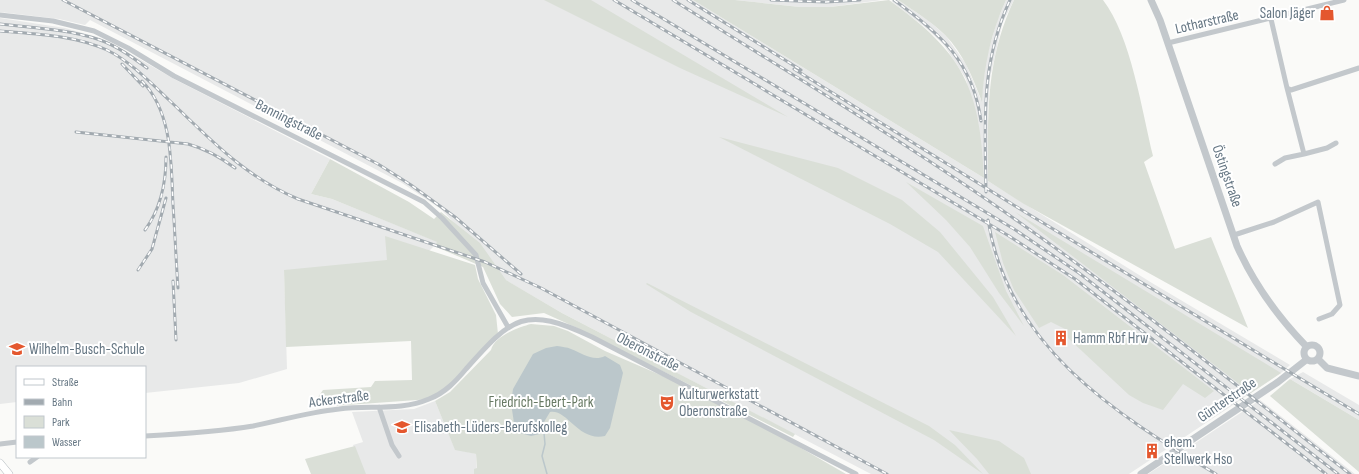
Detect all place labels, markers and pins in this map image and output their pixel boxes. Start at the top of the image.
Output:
place label: Salon Jäger [1260,4,1316,23]
shop icon: Salon Jäger [1318,4,1336,22]
building icon: Hamm Rbf Hrw [1052,329,1070,347]
place label: Hamm Rbf Hrw [1073,329,1149,348]
school or university icon: Wilhelm-Busch-Schule [8,340,26,358]
place label: Wilhelm-Busch-Schule [29,340,145,359]
place label: Kulturwerkstatt Oberonstraße [679,385,759,421]
theatre icon: Kulturwerkstatt Oberonstraße [658,394,676,412]
school or university icon: Elisabeth-Lüders-Berufskolleg [393,418,411,436]
place label: Elisabeth-Lüders-Berufskolleg [414,418,567,437]
place label: ehem. Stellwerk Hso [1164,433,1233,469]
building icon: ehem. Stellwerk Hso [1143,442,1161,460]

